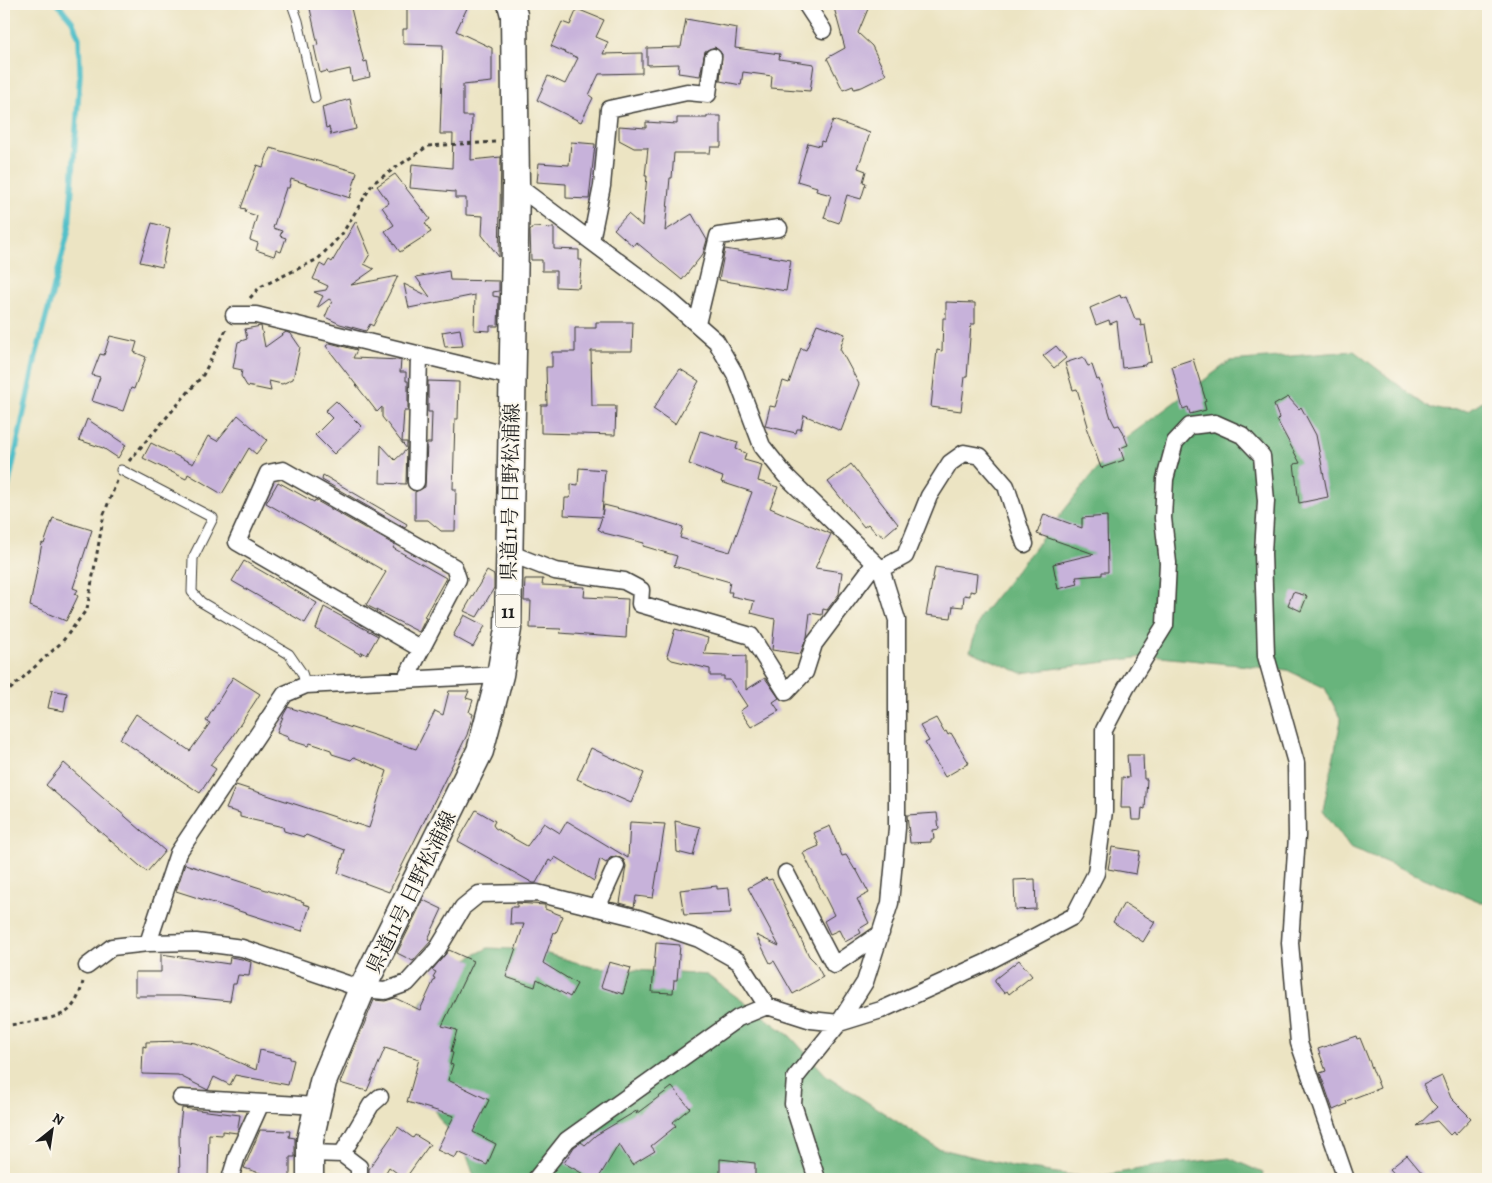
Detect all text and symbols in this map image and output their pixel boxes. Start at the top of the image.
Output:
street label: 県道11号 日野松浦線 [495,403,526,581]
road number: 11 [496,594,520,628]
street label: 県道11号 日野松浦線 [360,806,463,978]
north arrow [28,1106,78,1156]
text: N [49,1108,67,1130]

